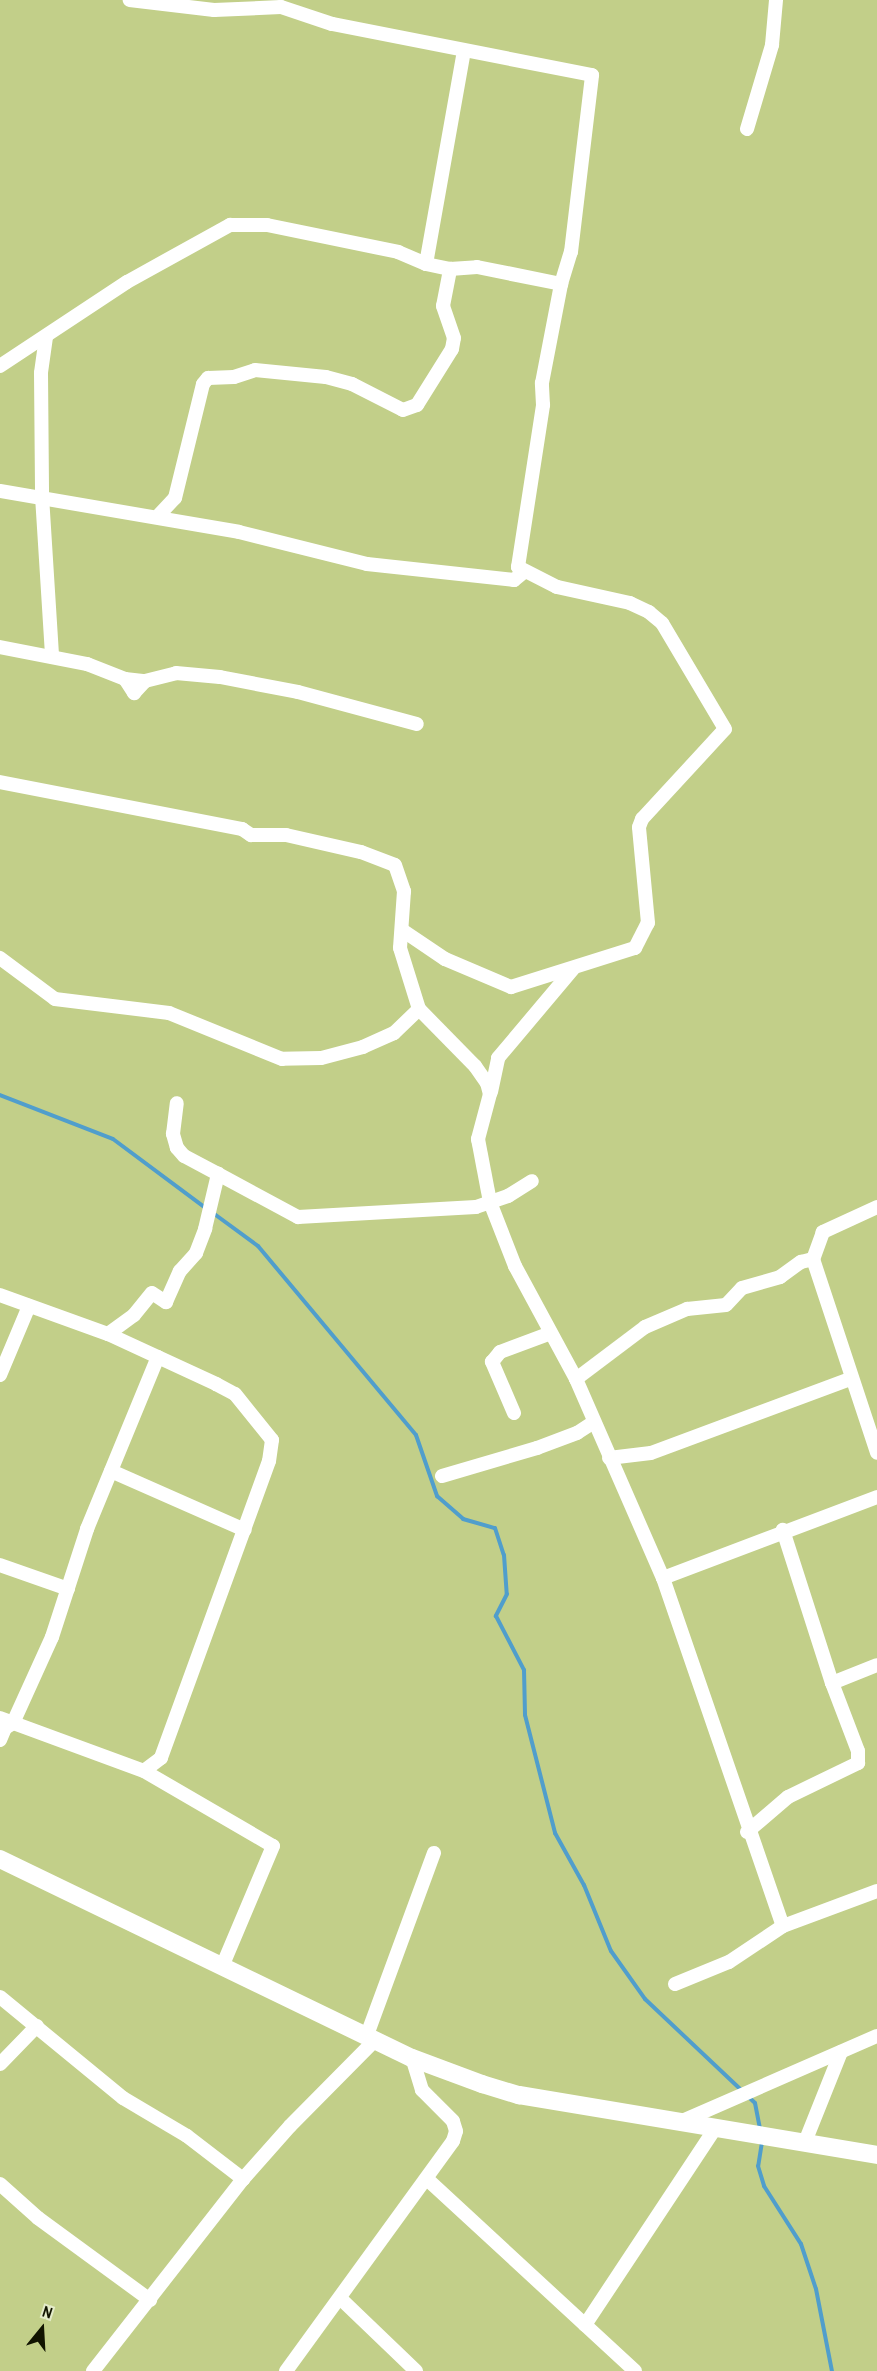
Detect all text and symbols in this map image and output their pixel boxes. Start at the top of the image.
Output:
north arrow [12,2299,72,2359]
text: N [40,2300,55,2324]

